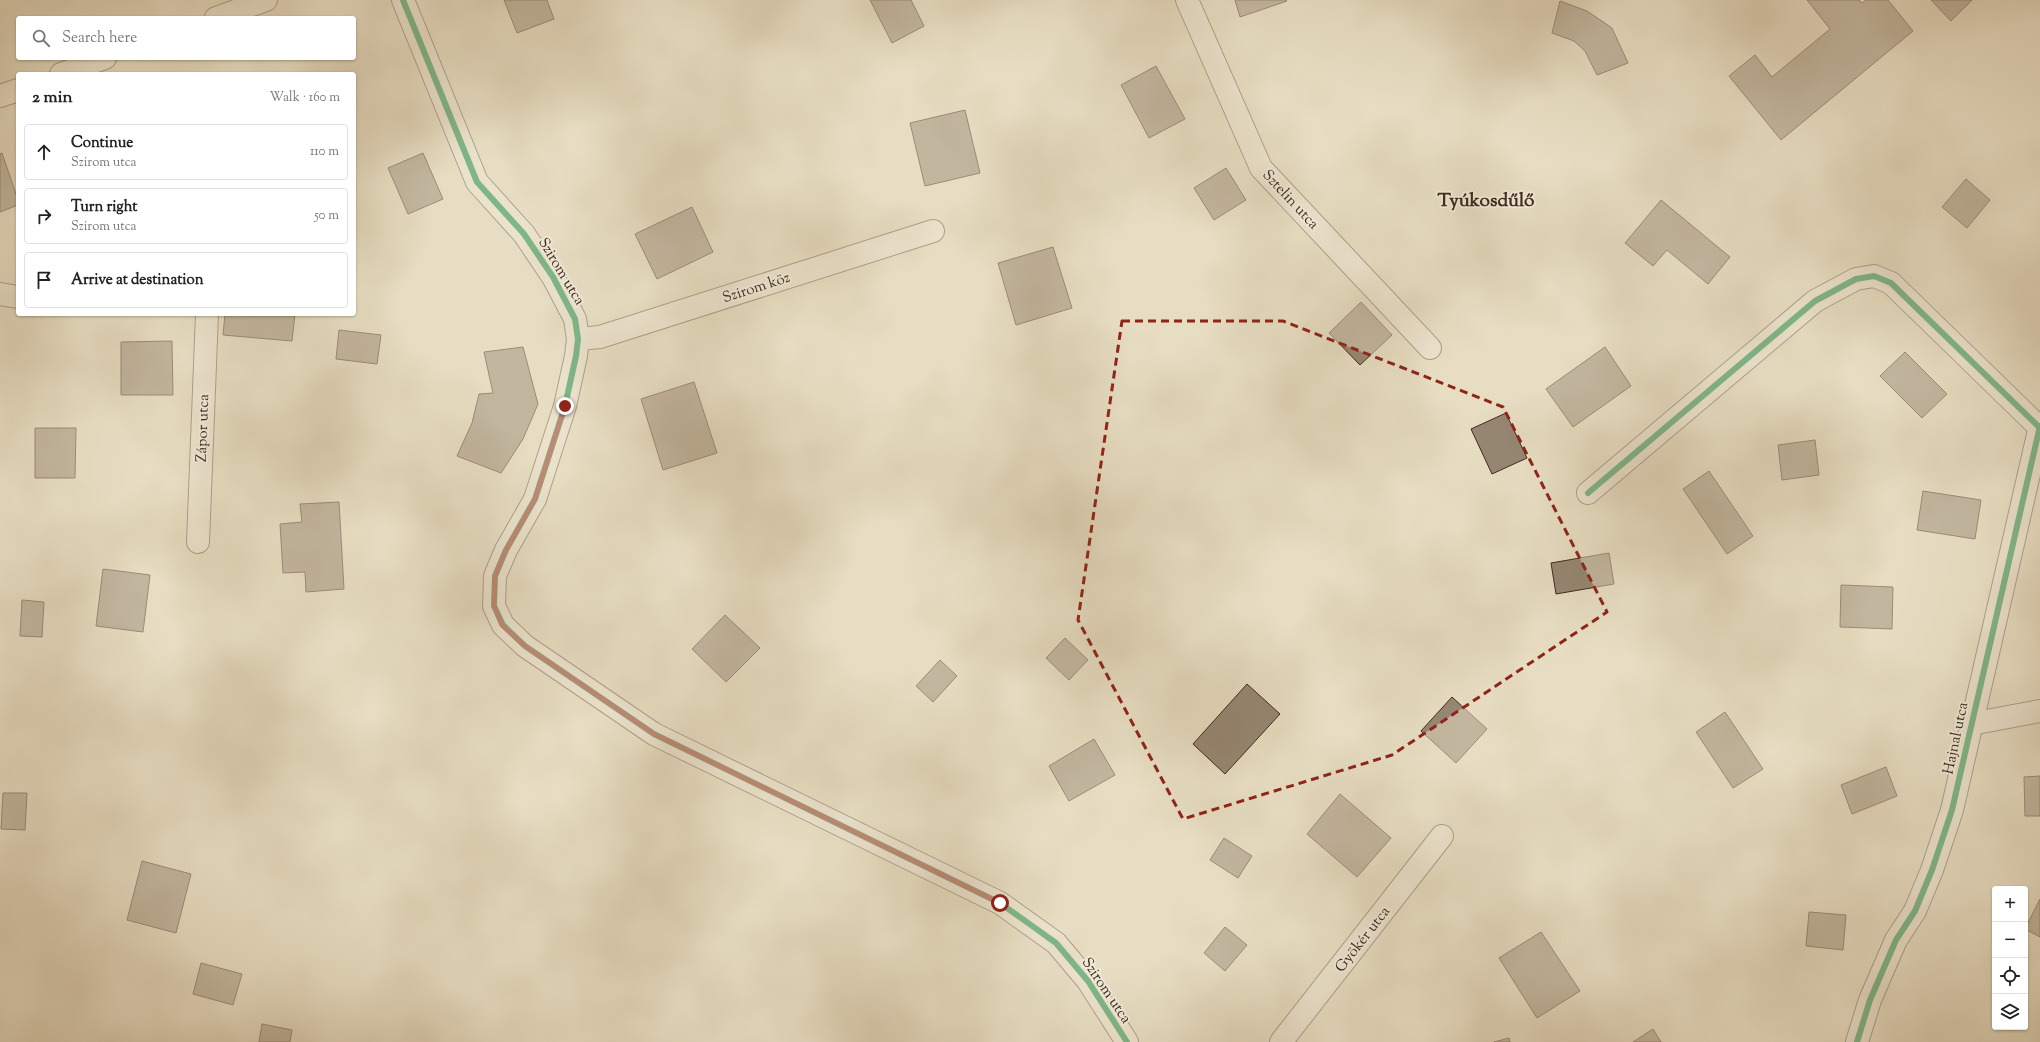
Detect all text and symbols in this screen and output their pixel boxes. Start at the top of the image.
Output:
search box [16,16,356,60]
icon: search [30,27,52,49]
text: Search here [62,28,137,49]
text: 2 min [32,86,73,110]
text: Walk · 160 m [269,89,340,107]
text: Continue [71,133,133,154]
icon: ahead [33,141,55,163]
text: 110 m [310,143,339,161]
text: Szirom utca [71,154,137,172]
street label: Sztelin utca [1257,166,1323,235]
district label: Tyúkosdűlő [1438,188,1535,215]
text: Turn right [71,197,137,218]
icon: right [33,205,55,227]
text: 50 m [314,207,339,225]
text: Szirom utca [71,218,137,236]
street label: Szirom utca [532,234,589,310]
street label: Szirom köz [720,268,793,309]
icon: arrive [33,269,55,291]
text: Arrive at destination [71,270,204,291]
street label: Zápor utca [192,394,215,462]
route end [556,397,574,415]
street label: Hajnal utca [1939,700,1974,776]
map controls [1992,886,2028,1030]
button: + [1992,886,2028,922]
route start [991,894,1009,912]
street label: Gyökér utca [1331,902,1396,977]
button: − [1992,922,2028,958]
street label: Szirom utca [1076,954,1136,1028]
button: locate [1992,958,2028,994]
button: layers [1992,994,2028,1030]

